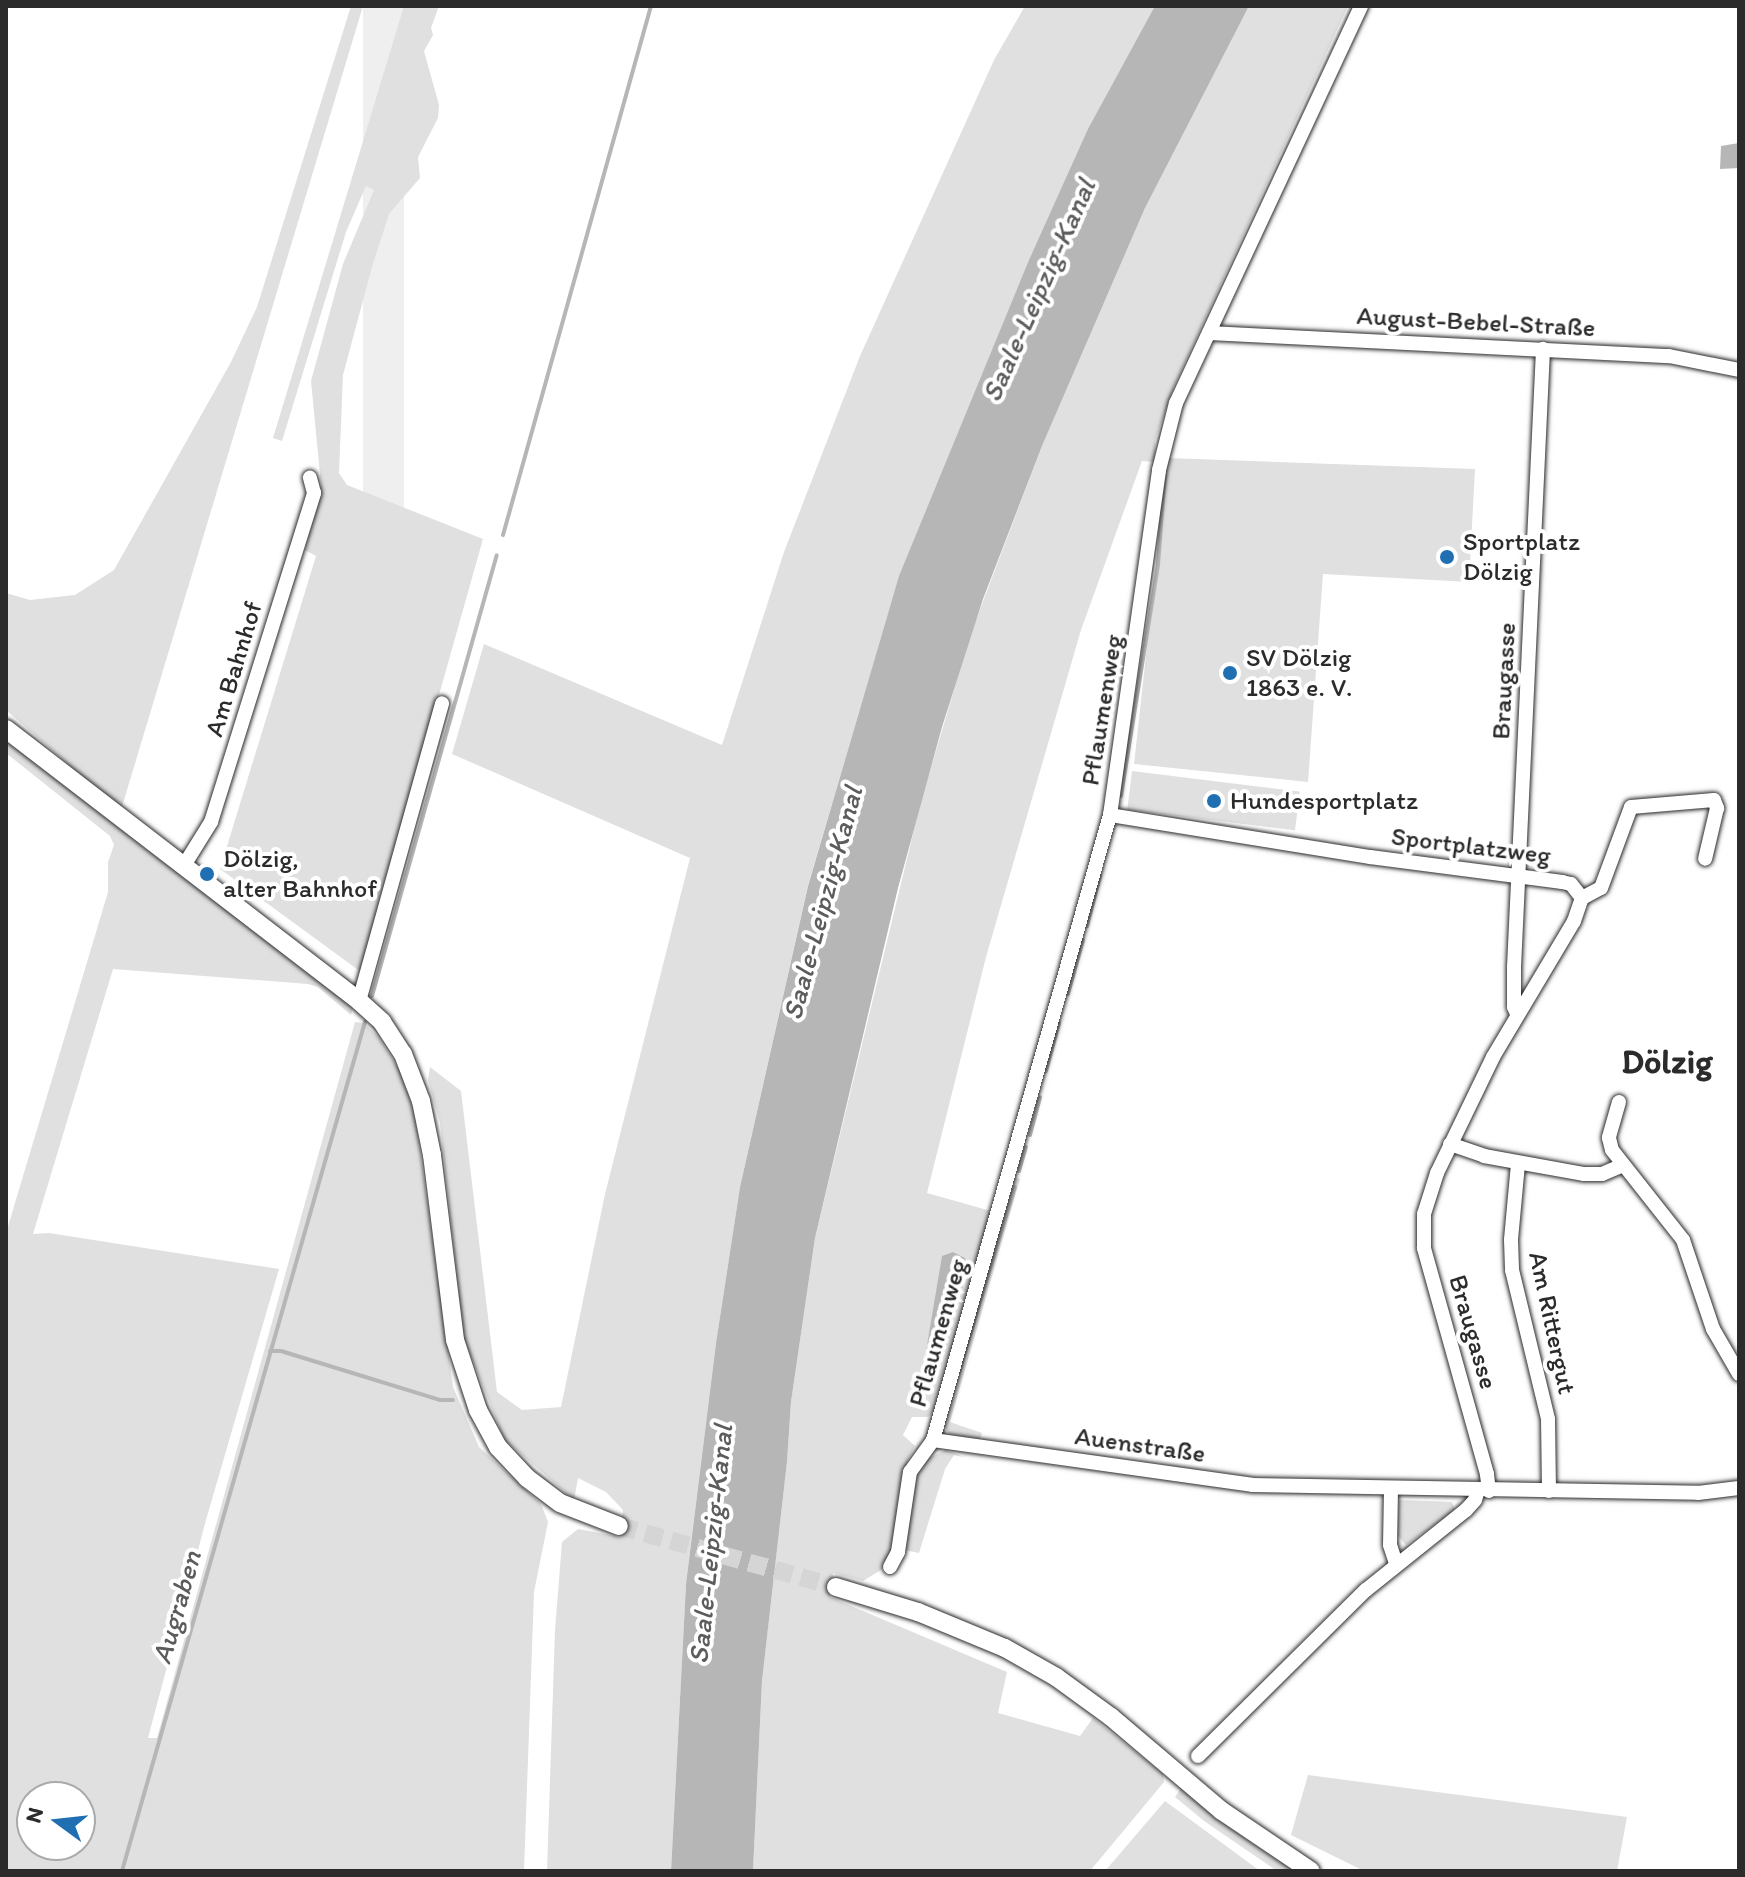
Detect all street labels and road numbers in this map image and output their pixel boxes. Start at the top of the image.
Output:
street label: August-Bebel-Straße [1356,300,1596,344]
street label: Am Bahnhof [199,598,269,740]
street label: Braugasse [1485,622,1523,740]
street label: Pflaumenweg [1075,632,1129,788]
street label: Sportplatzweg [1389,821,1553,871]
street label: Am Rittergut [1522,1249,1582,1397]
street label: Pflaumenweg [902,1255,974,1411]
street label: Braugasse [1442,1271,1504,1393]
street label: Auenstraße [1073,1420,1207,1470]

